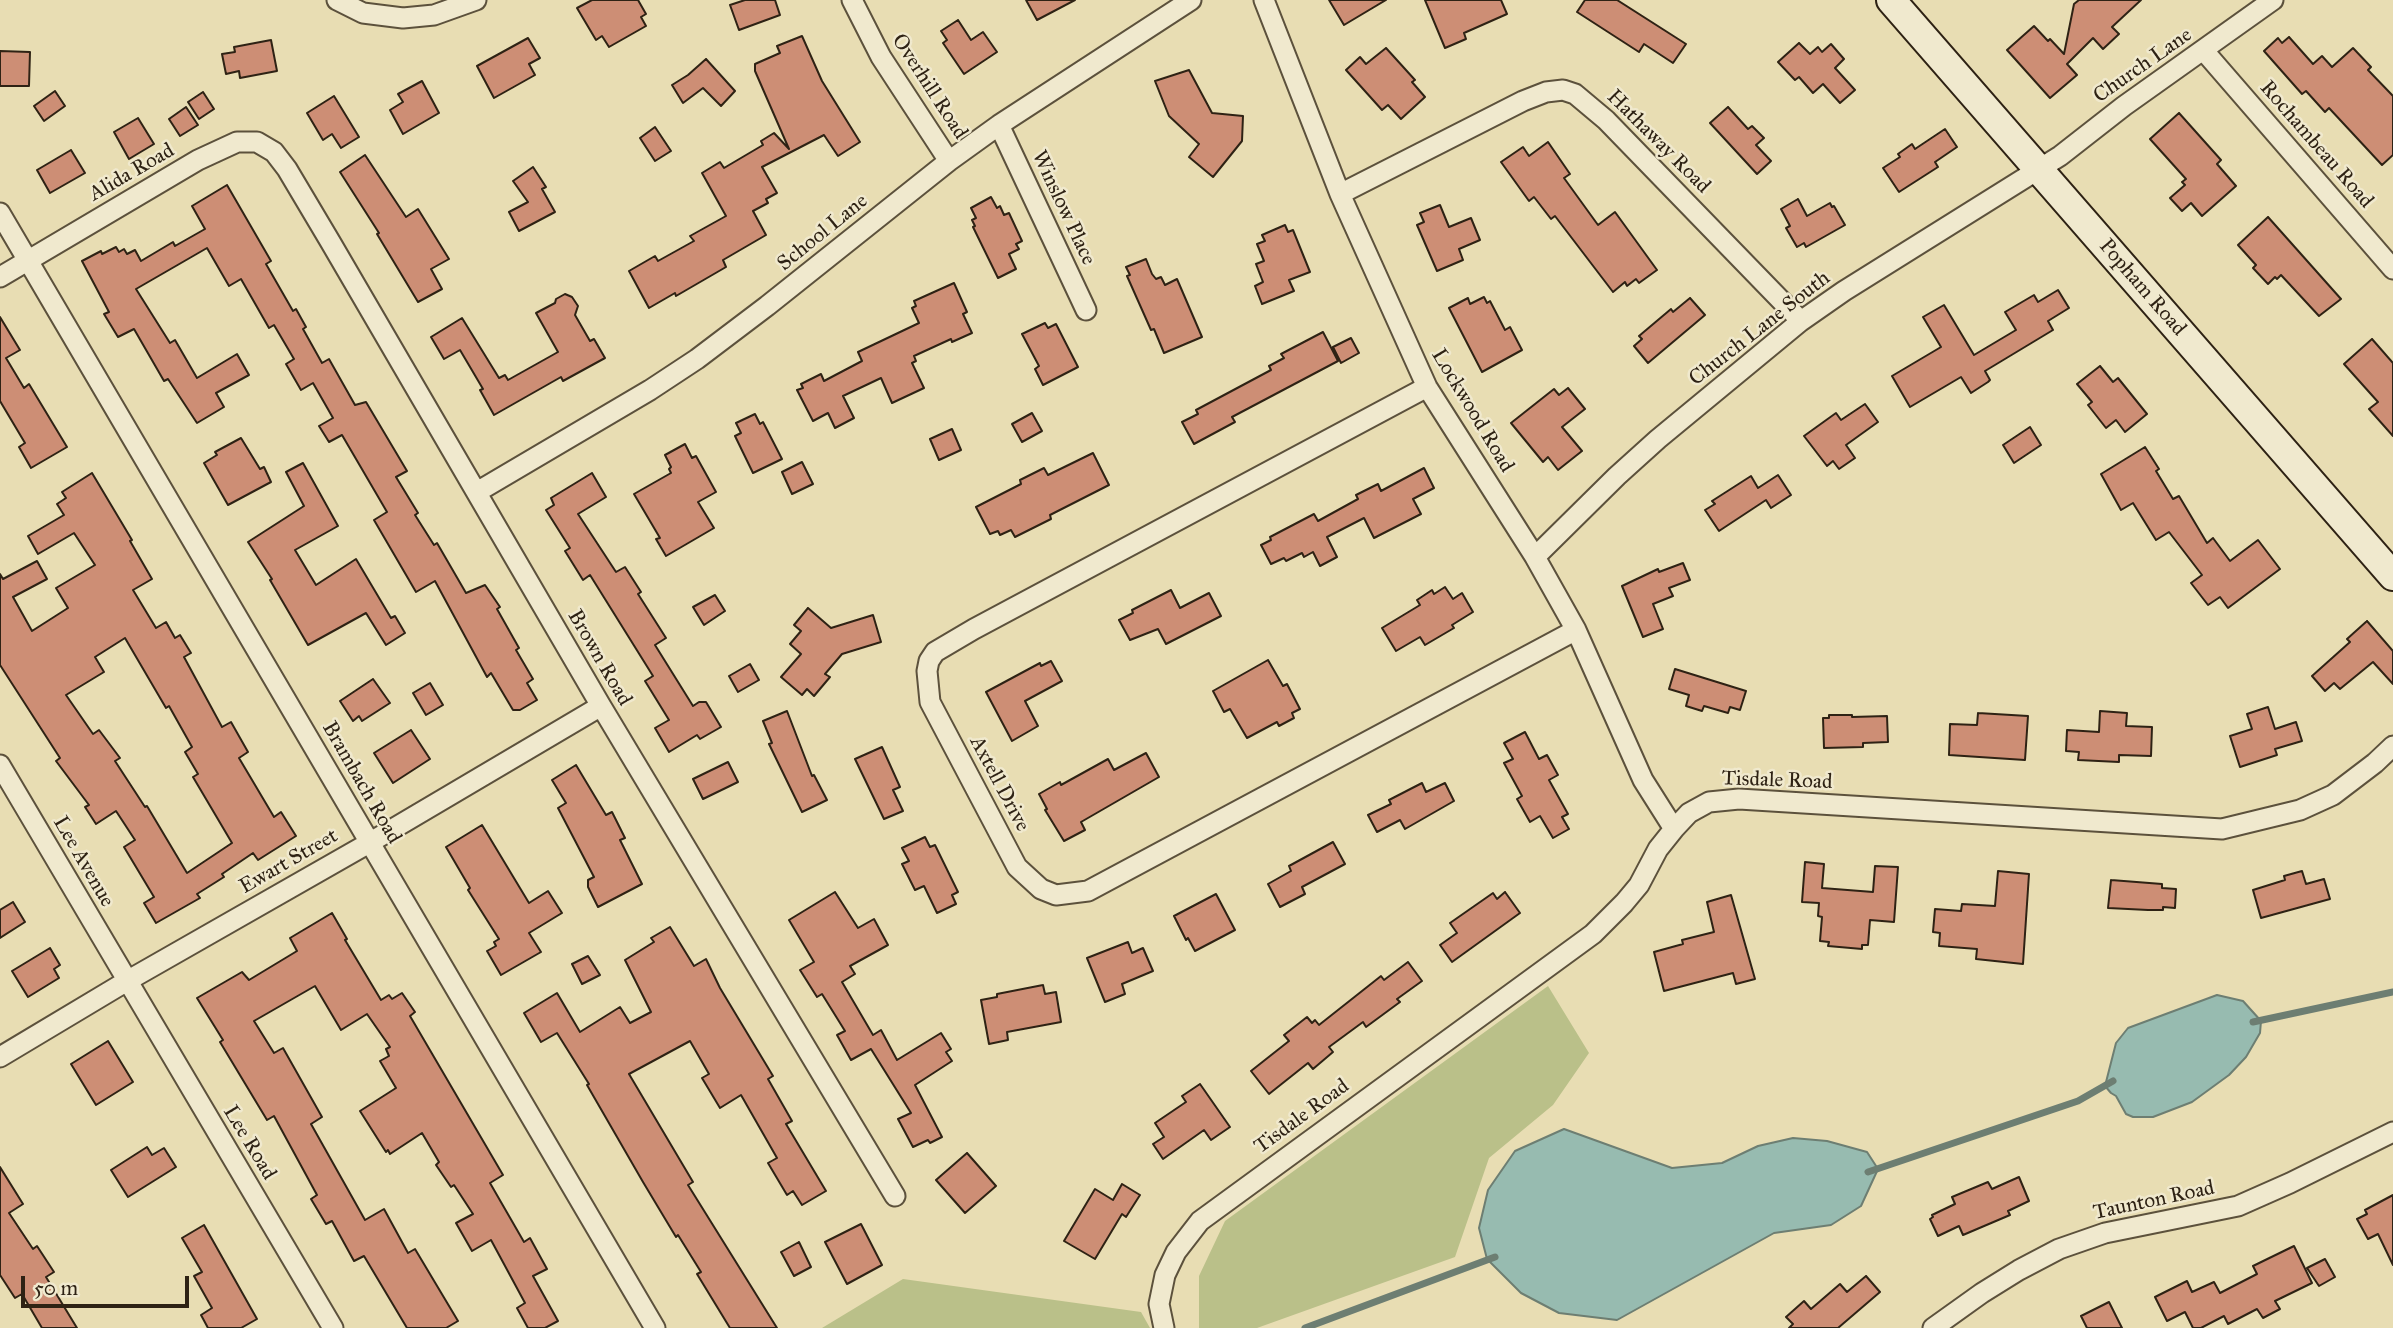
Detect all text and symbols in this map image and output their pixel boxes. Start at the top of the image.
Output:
street label: Church Lane [2089,23,2197,109]
street label: Overhill Road [886,30,972,144]
street label: Rochambeau Road [2254,76,2378,214]
street label: Hathaway Road [1601,85,1715,199]
street label: Alida Road [85,139,179,207]
street label: Winslow Place [1025,147,1101,269]
street label: School Lane [773,189,873,277]
street label: Popham Road [2093,234,2191,342]
street label: Church Lane South [1684,266,1836,392]
street label: Lockwood Road [1425,345,1519,477]
street label: Brown Road [561,606,637,710]
street label: Brambach Road [316,717,406,849]
street label: Axtell Drive [963,732,1035,836]
street label: Tisdale Road [1721,766,1833,796]
street label: Lee Avenue [47,812,119,912]
street label: Ewart Street [235,824,343,900]
street label: Tisdale Road [1250,1074,1354,1160]
street label: Lee Road [217,1101,281,1185]
street label: Taunton Road [2091,1176,2217,1226]
scale bar [24,1262,192,1306]
text: 50 m [34,1275,78,1301]

